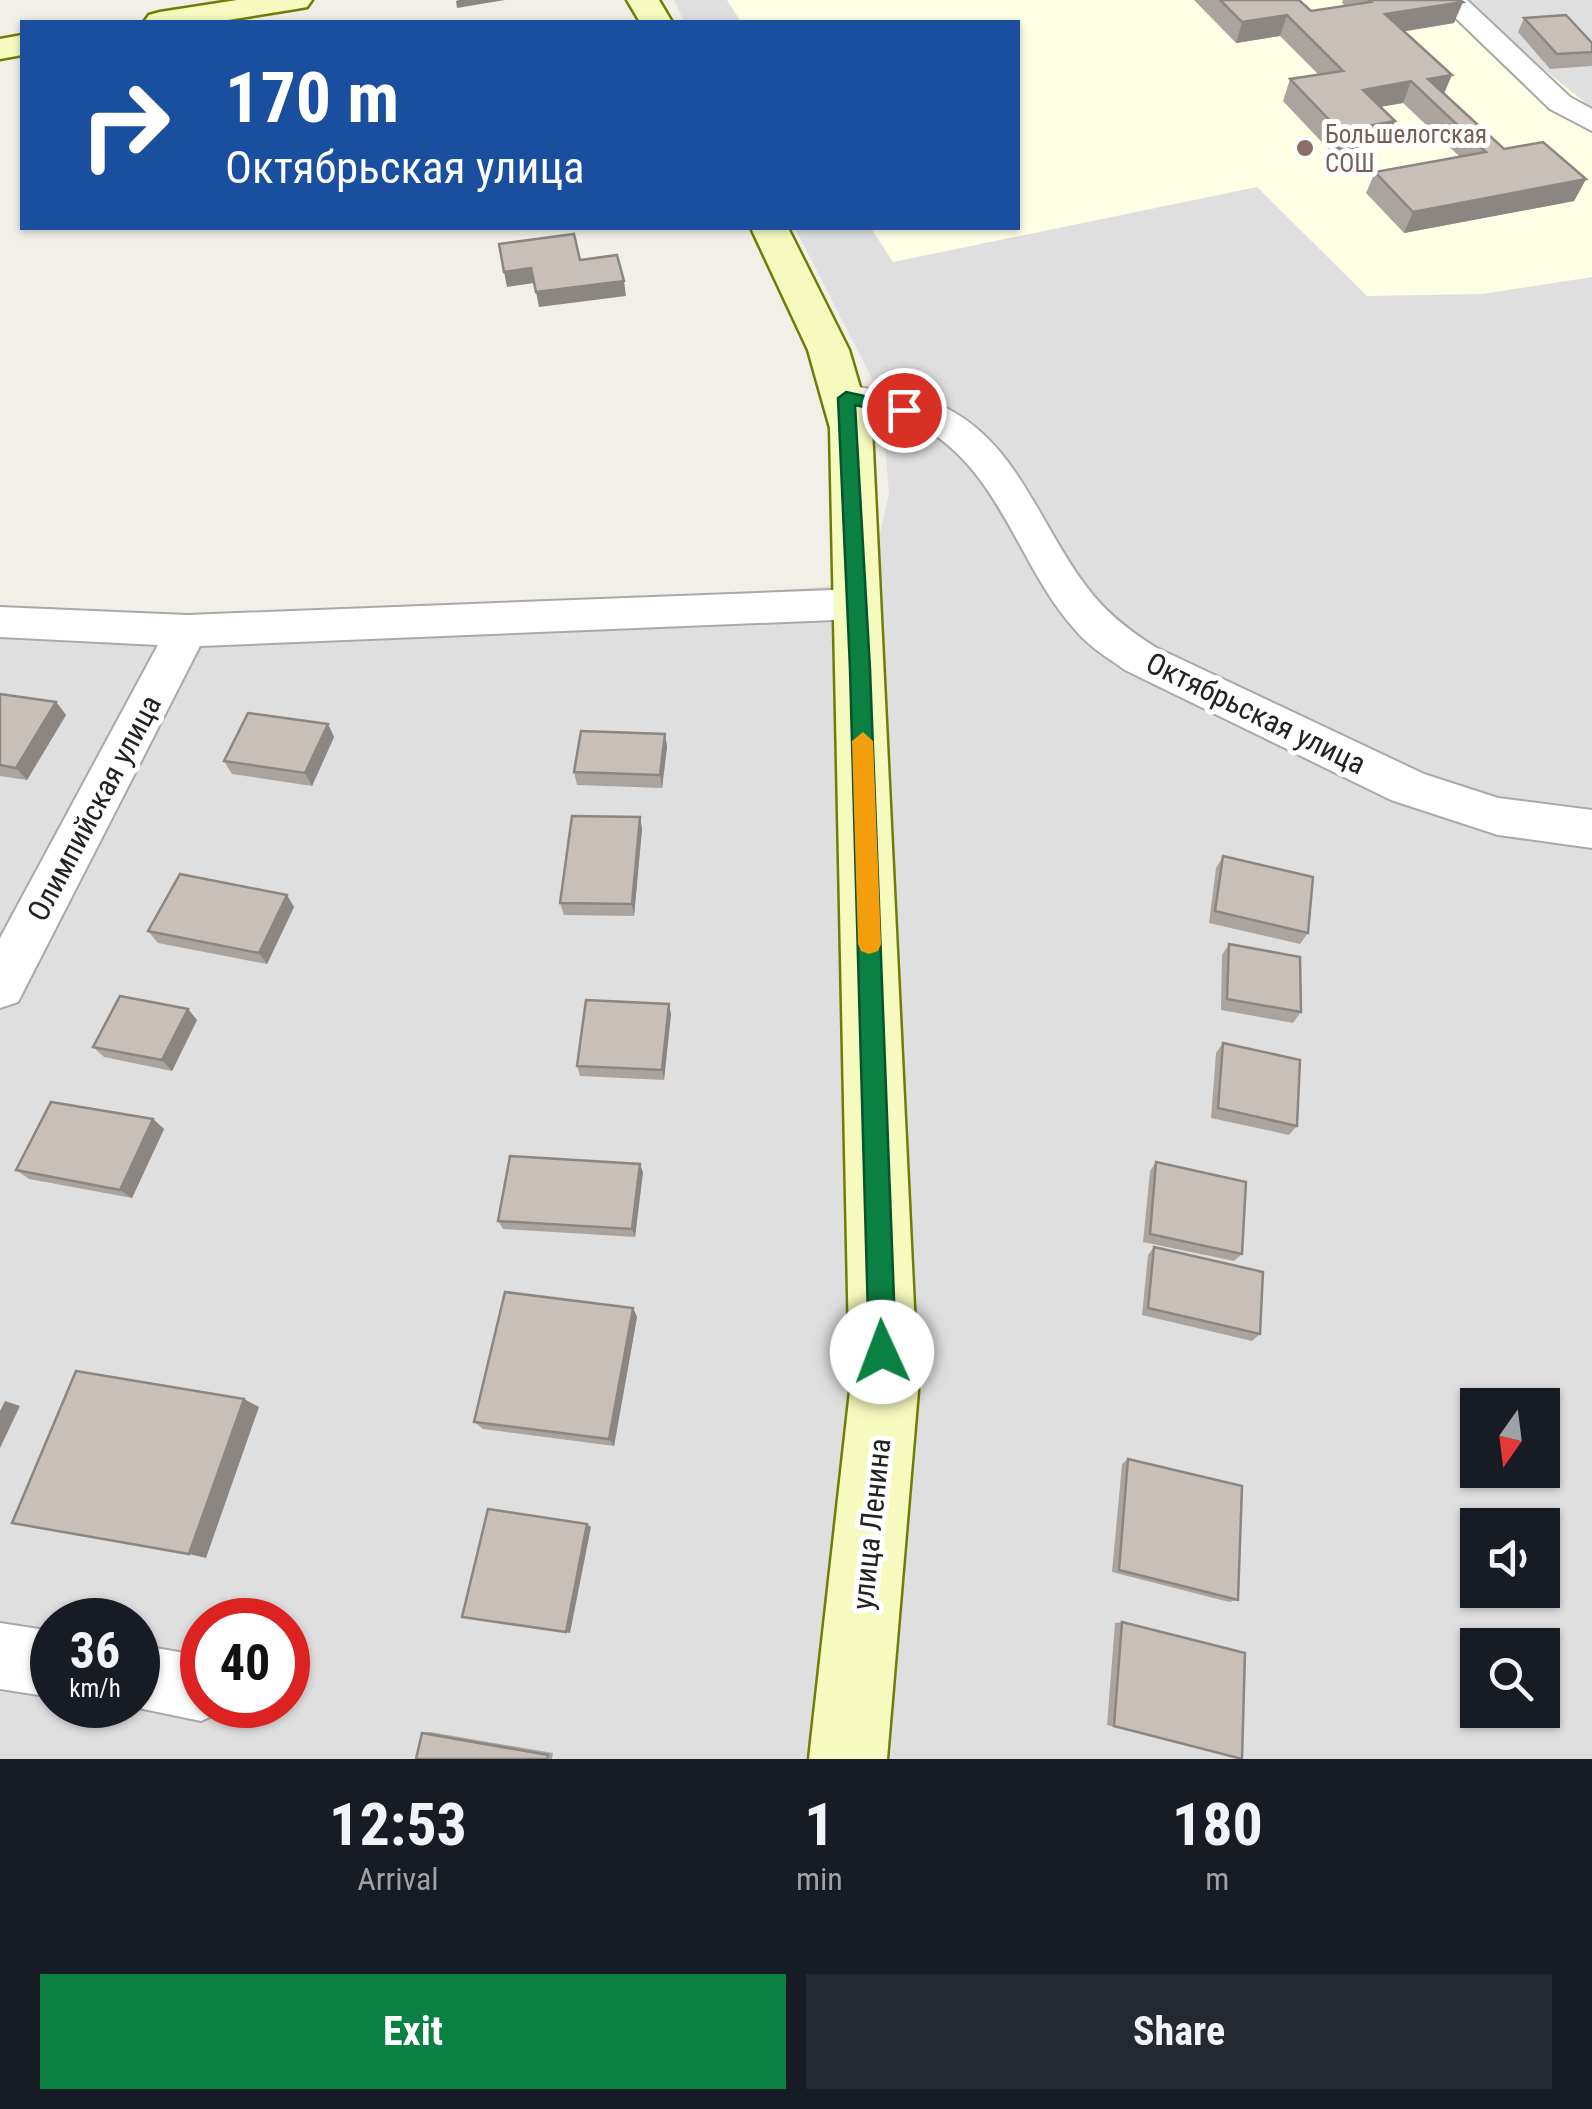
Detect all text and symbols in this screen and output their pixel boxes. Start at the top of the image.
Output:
text: 170 m [225,57,399,139]
icon: right [60,60,190,190]
place label: Большелогская СОШ [1325,120,1487,178]
marker: Большелогская СОШ [1294,137,1316,159]
text: Октябрьская улица [225,141,585,194]
pin [862,368,947,453]
icon: arrive [877,383,932,438]
street label: Октябрьская улица [1141,645,1371,781]
street label: Олимпийская улица [20,689,168,927]
position arrow [830,1300,934,1404]
north arrow [1460,1388,1560,1488]
map controls [1460,1388,1560,1728]
street label: улица Ленина [845,1437,897,1611]
button: sound [1460,1508,1560,1608]
speed limit sign: 40 [180,1598,310,1728]
text: 36 [70,1622,120,1680]
button: search [1460,1628,1560,1728]
text: km/h [69,1674,121,1703]
text: 12:53 [329,1789,467,1860]
text: 1 [804,1789,835,1860]
text: 180 [1172,1789,1263,1860]
text: Arrival [357,1860,439,1898]
text: min [796,1860,843,1898]
text: m [1205,1860,1229,1898]
button: Exit [40,1974,786,2089]
button: Share [806,1974,1552,2089]

